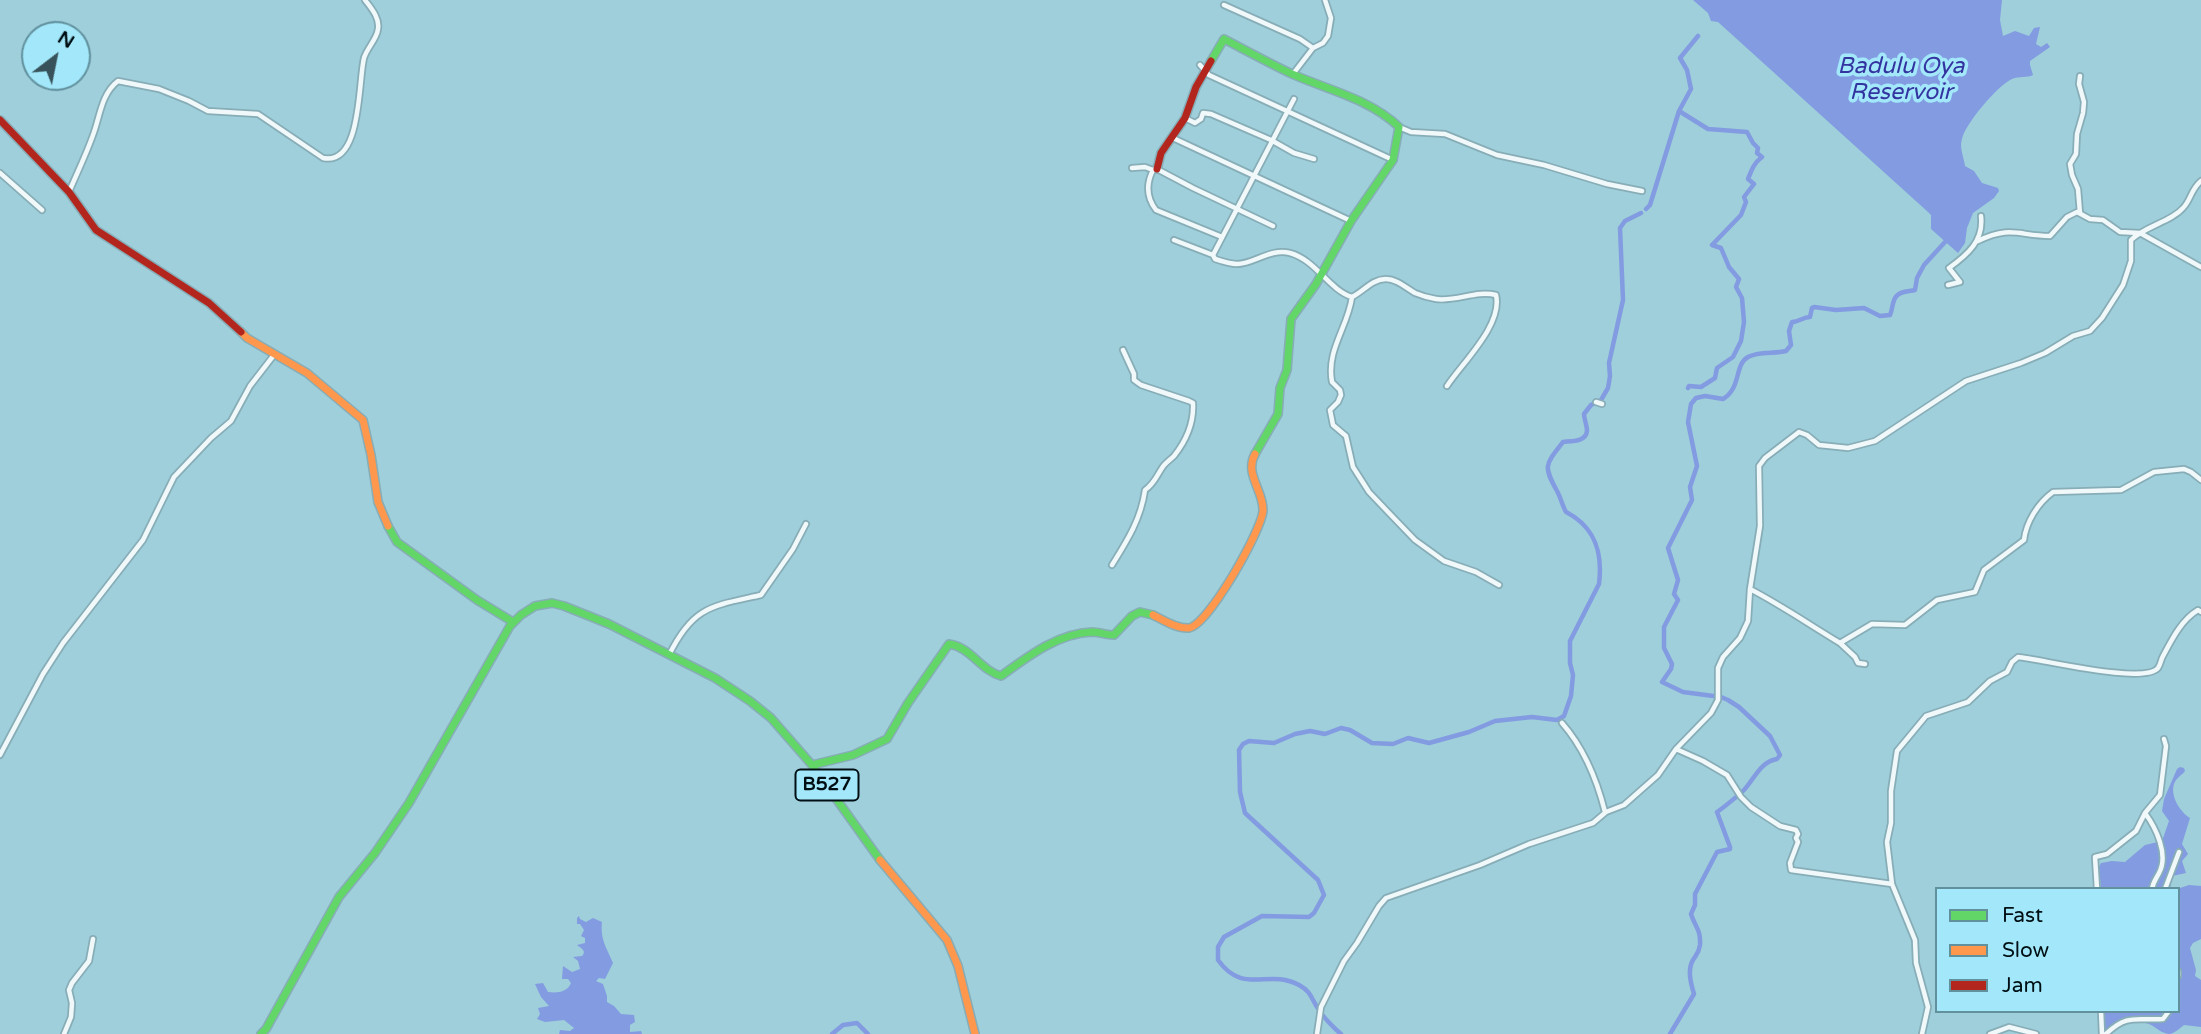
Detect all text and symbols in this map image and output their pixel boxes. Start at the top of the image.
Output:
north arrow [21,21,91,91]
text: N [54,27,78,53]
water label: Badulu Oya Reservoir [1838,53,1964,107]
road number: B527 [796,770,858,800]
legend [1935,887,2180,1013]
text: Fast [2002,903,2043,928]
text: Slow [2002,938,2049,963]
text: Jam [2002,973,2043,998]

